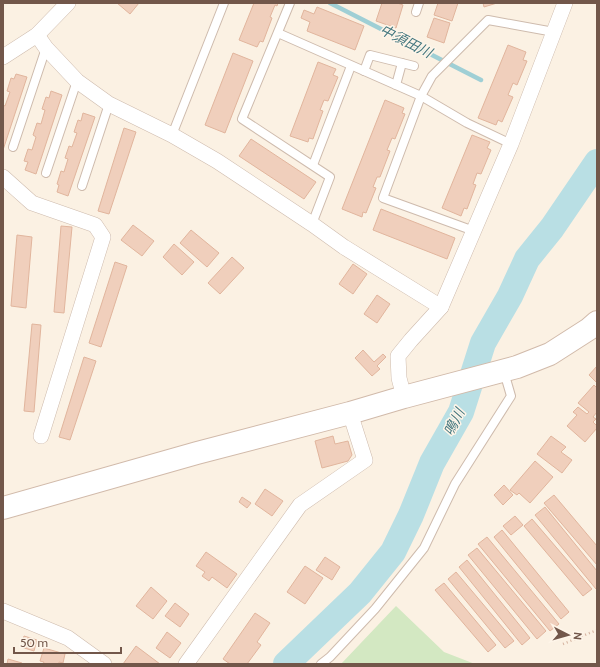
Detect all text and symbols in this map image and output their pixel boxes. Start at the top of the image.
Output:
water label: 中須田川 [377,20,437,63]
water label: 鳴川 [440,404,469,439]
north arrow [548,615,588,655]
scale bar [14,629,121,655]
text: N [571,631,585,641]
text: 50 m [20,635,48,650]

